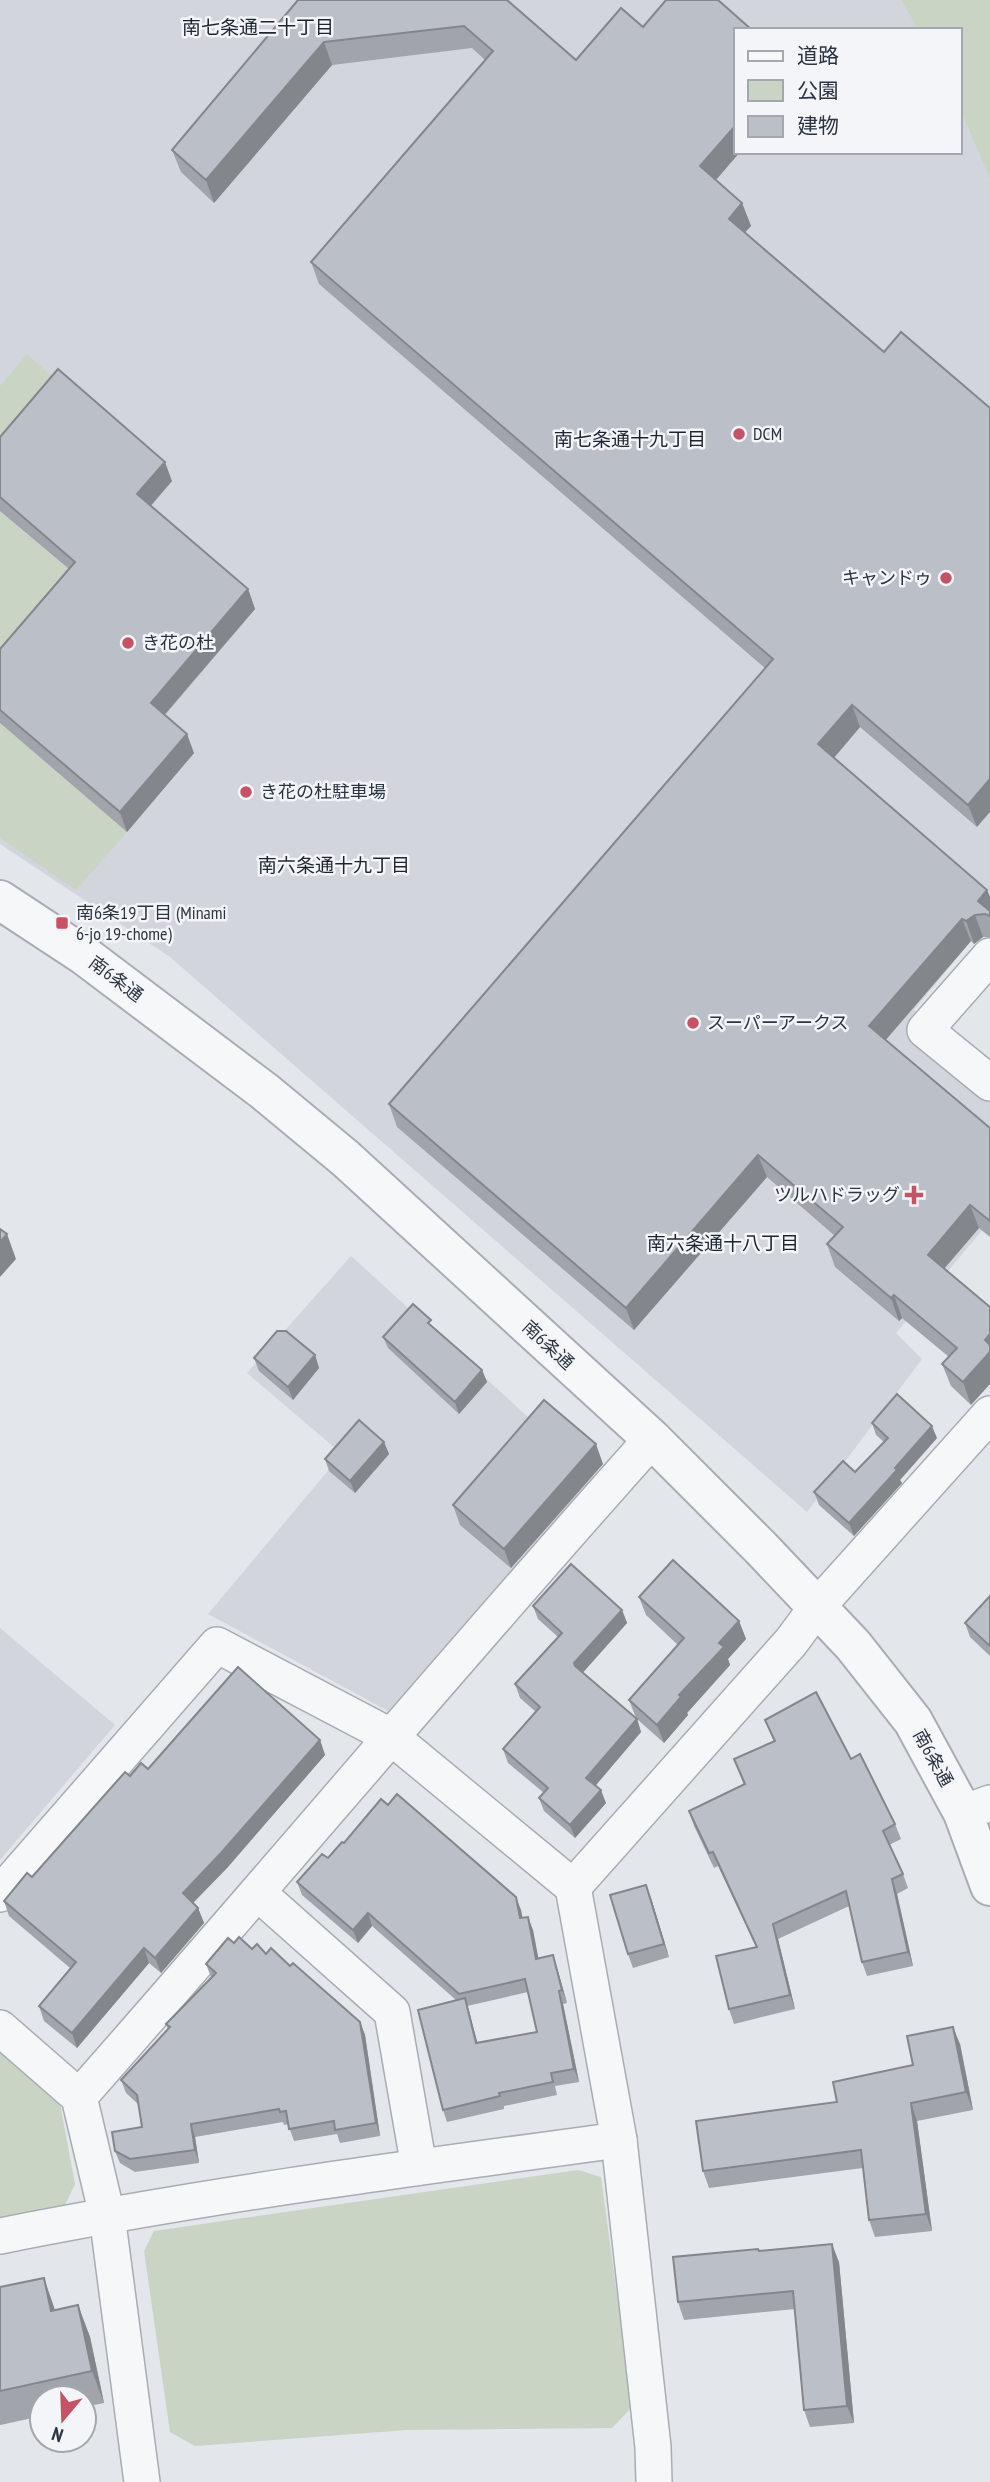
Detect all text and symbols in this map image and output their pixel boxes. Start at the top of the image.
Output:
district label: 南七条通二十丁目 [182,15,334,39]
legend [734,28,962,154]
text: 道路 [797,42,839,69]
text: 公園 [797,77,839,104]
text: 建物 [797,112,839,139]
place label: DCM [753,422,782,445]
marker: DCM [731,426,747,442]
district label: 南七条通十九丁目 [554,427,706,451]
place label: キャンドゥ [842,566,932,589]
marker: キャンドゥ [938,570,954,586]
place label: き花の杜 [142,631,214,654]
marker: き花の杜 [120,635,136,651]
place label: き花の杜駐車場 [260,780,386,803]
marker: き花の杜駐車場 [238,784,254,800]
district label: 南六条通十九丁目 [258,853,410,877]
place label: 南6条19丁目 (Minami 6-jo 19-chome) [76,901,226,945]
marker: 南6条19丁目 (Minami 6-jo 19-chome) [54,915,70,931]
street label: 南6条通 [85,951,148,1006]
place label: スーパーアークス [707,1011,848,1034]
marker: スーパーアークス [685,1015,701,1031]
place label: ツルハドラッグ [774,1183,900,1206]
marker: ツルハドラッグ [906,1187,922,1203]
district label: 南六条通十八丁目 [647,1231,799,1255]
street label: 南6条通 [518,1315,579,1374]
street label: 南6条通 [908,1725,959,1790]
north arrow [28,2384,98,2454]
text: N [49,2422,66,2448]

